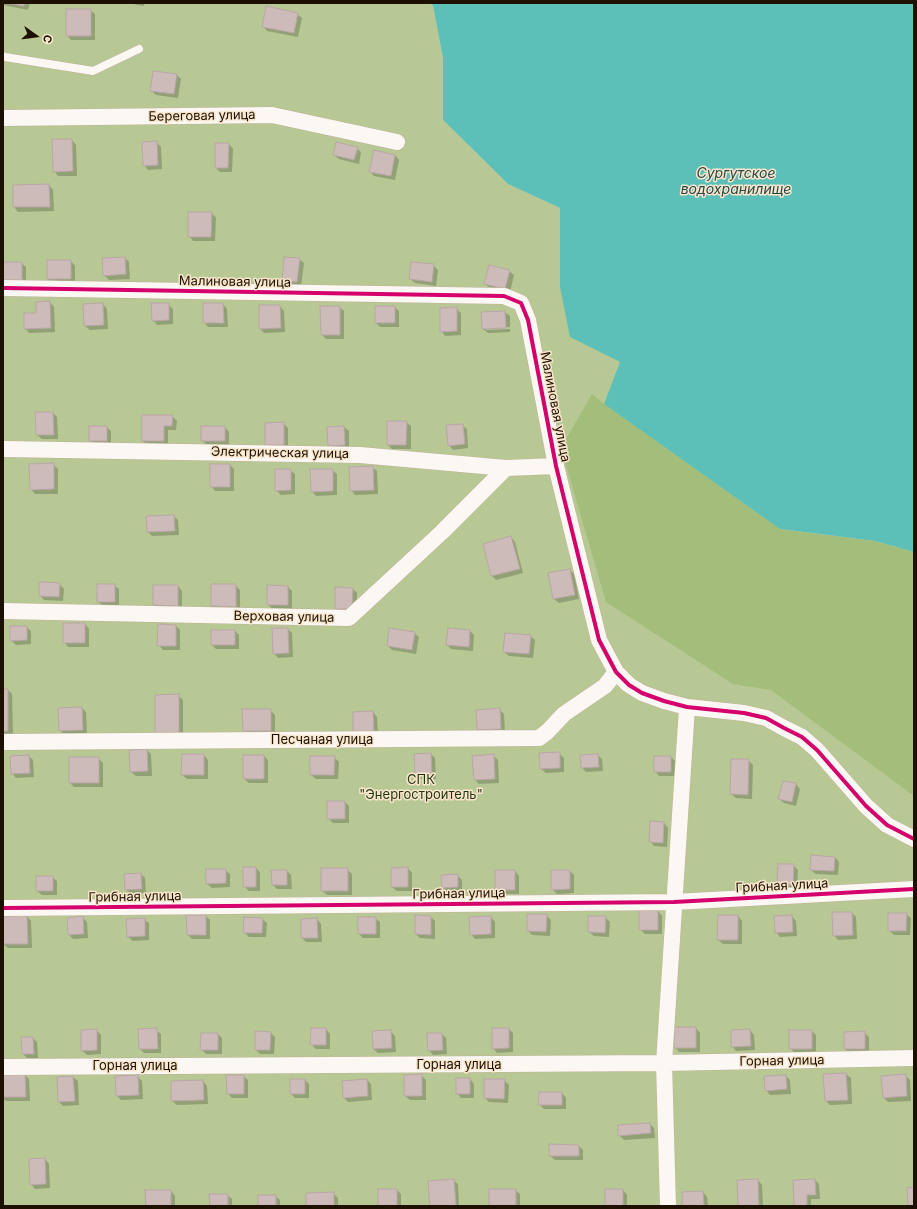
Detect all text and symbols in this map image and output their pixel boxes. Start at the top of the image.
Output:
north arrow [16,16,56,56]
text: С [40,33,55,45]
street label: Береговая улица [148,107,256,125]
water label: Сургутское водохранилище [681,166,791,198]
street label: Малиновая улица [179,273,291,291]
street label: Малиновая улица [537,350,573,464]
street label: Электрическая улица [211,444,349,462]
street label: Верховая улица [233,608,335,626]
street label: Песчаная улица [271,732,373,748]
park label: СПК "Энергостроитель" [359,772,483,803]
street label: Грибная улица [735,876,829,896]
street label: Грибная улица [412,885,506,903]
street label: Грибная улица [88,888,182,906]
street label: Горная улица [739,1052,825,1070]
street label: Горная улица [416,1057,502,1073]
street label: Горная улица [92,1058,178,1074]

